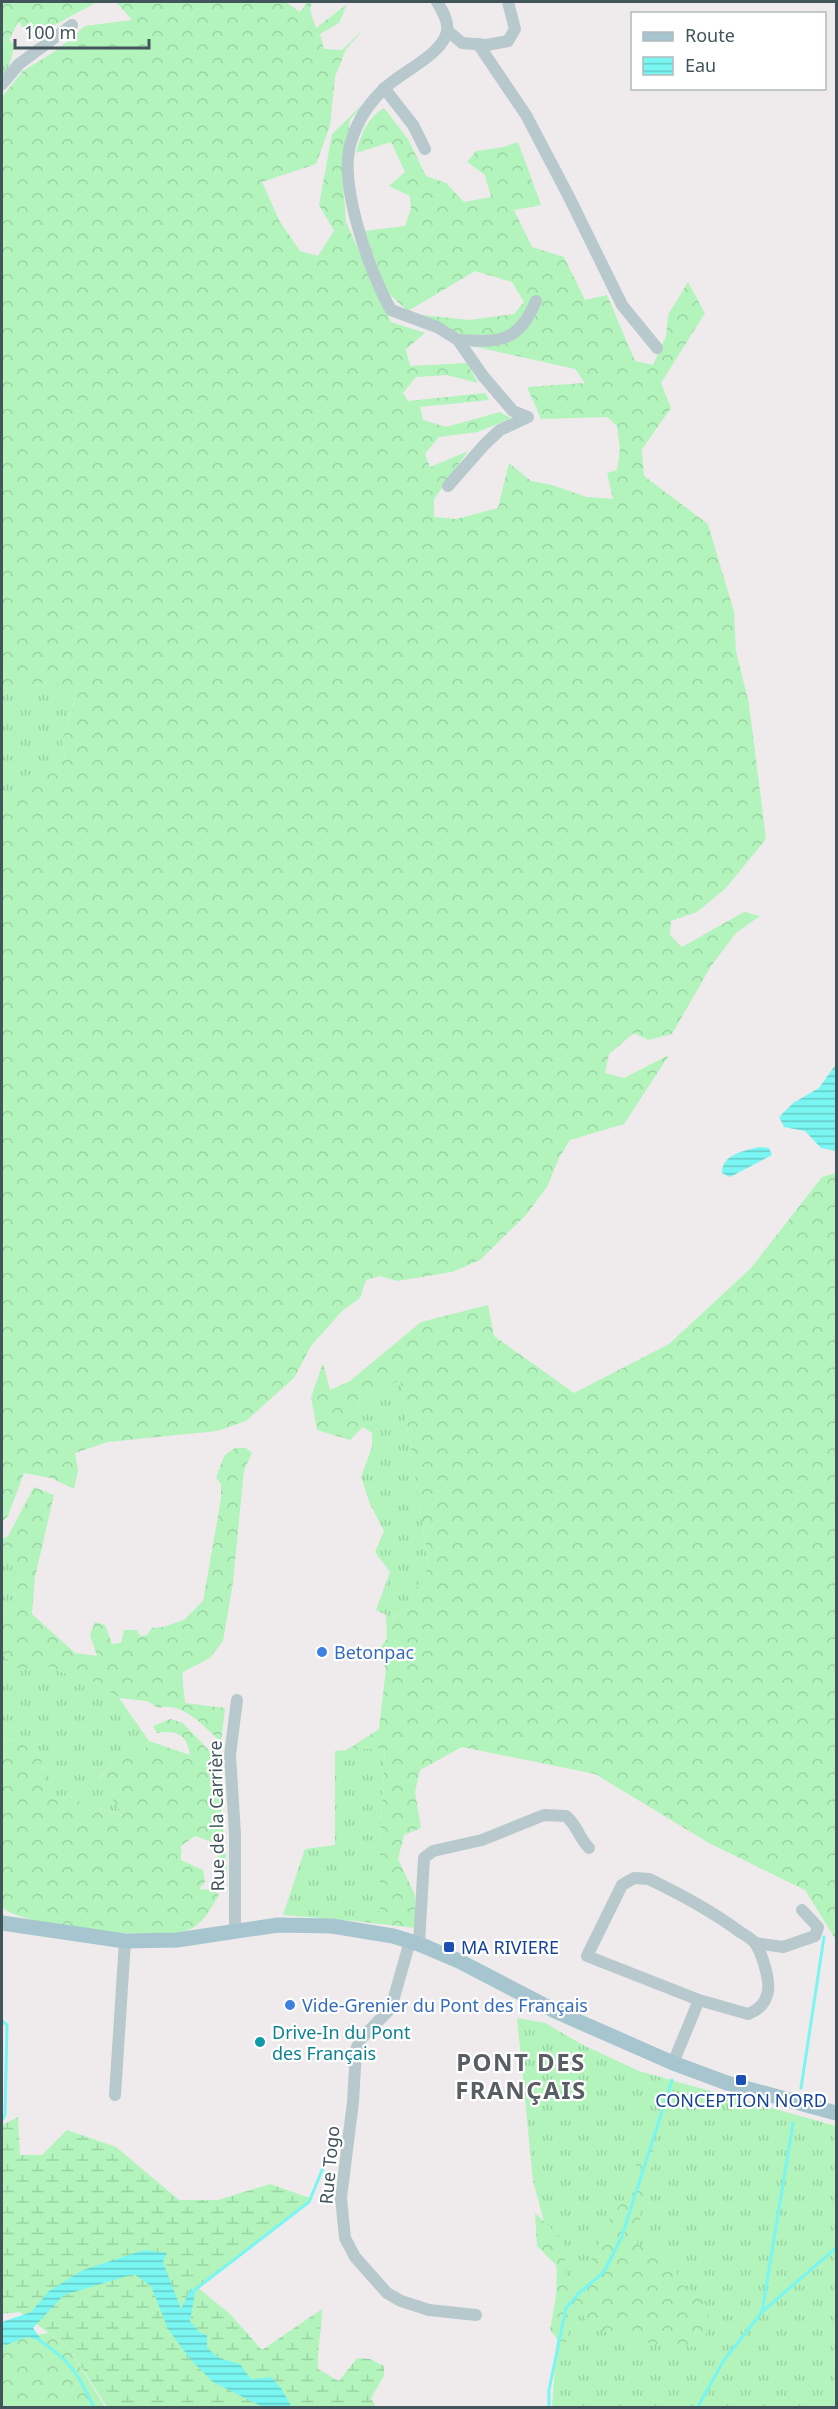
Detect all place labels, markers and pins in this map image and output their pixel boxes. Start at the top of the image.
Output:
place label: Betonpac [334,1640,415,1664]
marker: Betonpac [315,1645,329,1659]
place label: MA RIVIERE [461,1935,559,1959]
marker: MA RIVIERE [442,1940,456,1954]
place label: Vide-Grenier du Pont des Français [302,1993,588,2017]
marker: Vide-Grenier du Pont des Français [283,1998,297,2012]
place label: Drive-In du Pont des Français [272,2020,411,2065]
marker: Drive-In du Pont des Français [253,2035,267,2049]
marker: CONCEPTION NORD [734,2073,748,2087]
place label: CONCEPTION NORD [655,2088,827,2112]

